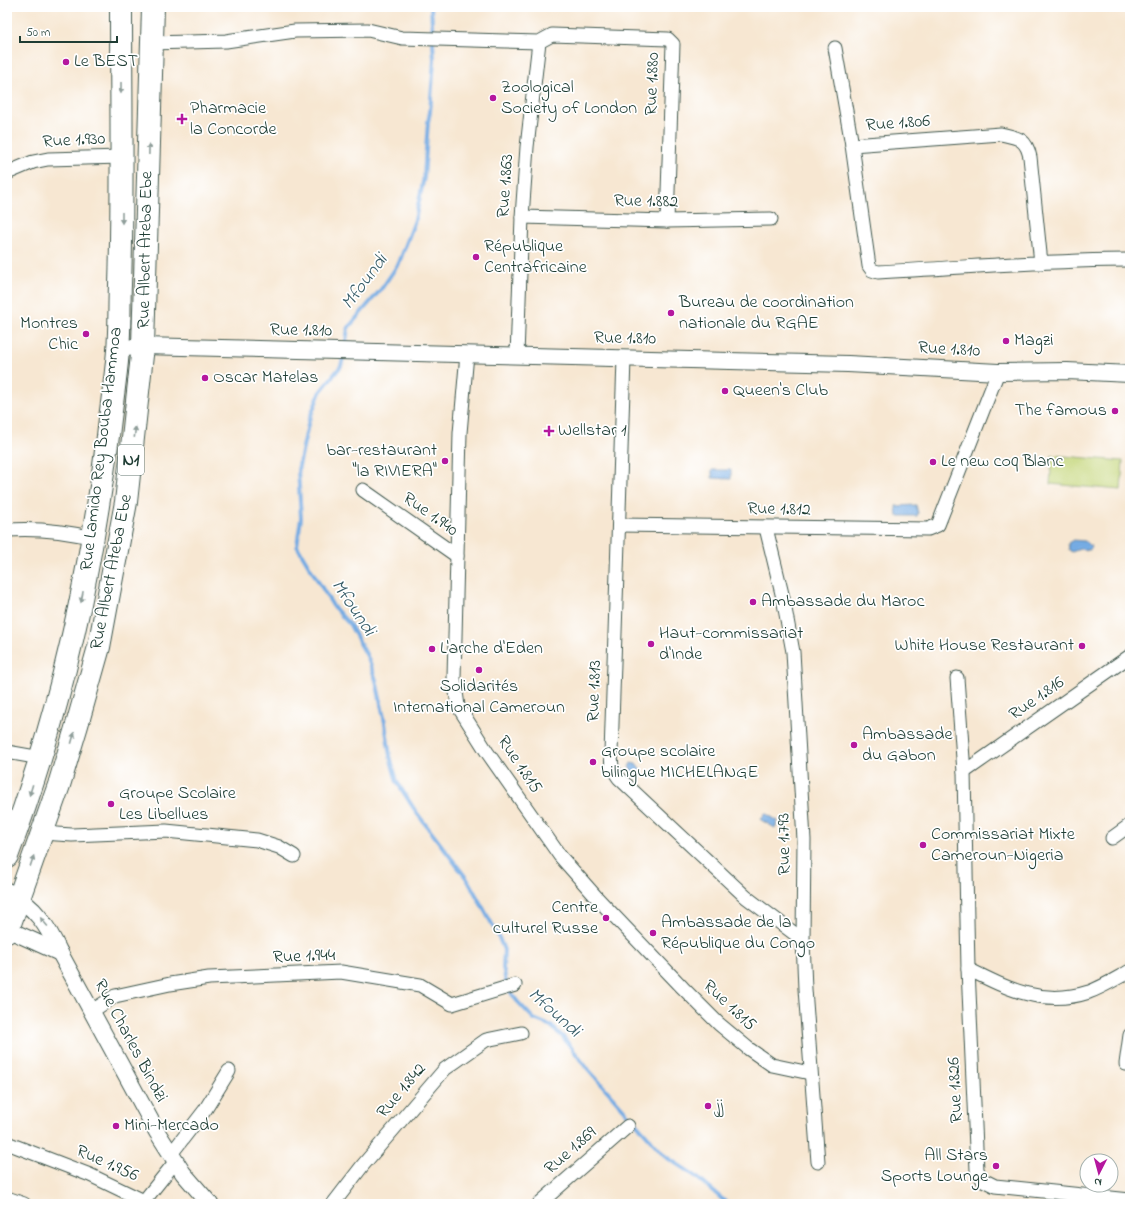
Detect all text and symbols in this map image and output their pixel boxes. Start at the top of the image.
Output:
scale bar [20,18,117,44]
text: 50 m [26,24,50,42]
place label: Le BEST [74,49,138,75]
street label: Rue 1.880 [639,52,667,116]
marker: Le BEST [61,57,71,67]
place label: Zoological Society of London [501,75,637,122]
one-way arrow [118,82,124,95]
marker: Zoological Society of London [488,93,498,103]
place label: Pharmacie la Concorde [190,96,277,143]
street label: Rue 1.806 [865,109,931,139]
marker: Pharmacie la Concorde [177,114,187,124]
street label: Rue 1.930 [42,126,106,156]
one-way arrow [145,143,152,155]
street label: Rue 1.863 [491,153,521,219]
street label: Rue Albert Ateba Ebe [132,170,160,329]
street label: Rue 1.882 [613,188,679,216]
one-way arrow [118,212,125,224]
place label: République Centrafricaine [484,234,588,281]
water label: Mfoundi [335,247,396,315]
marker: République Centrafricaine [471,252,481,262]
place label: Bureau de coordination nationale du RGAE [678,290,854,337]
marker: Bureau de coordination nationale du RGAE [666,308,676,318]
place label: Montres Chic [20,311,78,358]
street label: Rue 1.810 [270,317,333,345]
street label: Rue 1.810 [594,325,657,353]
street label: Rue Lamido Rey Bouba Hammoa [74,326,130,572]
place label: Magzi [1014,328,1054,355]
marker: Montres Chic [81,329,91,339]
street label: Rue 1.810 [917,335,981,365]
marker: Magzi [1001,336,1011,346]
place label: Oscar Matelas [213,365,318,391]
marker: Oscar Matelas [200,373,210,383]
place label: Queen's Club [733,378,828,404]
marker: Queen's Club [720,386,730,396]
place label: The famous [1015,398,1107,424]
marker: The famous [1110,406,1120,416]
place label: Wellstar 1 [558,418,627,444]
marker: Wellstar 1 [543,425,555,437]
one-way arrow [132,426,138,438]
place label: bar-restaurant "la RIVIERA" [326,438,437,485]
road number: N1 [118,445,144,475]
place label: Le new coq Blanc [941,449,1063,475]
marker: bar-restaurant "la RIVIERA" [440,456,450,466]
marker: Le new coq Blanc [928,457,938,467]
street label: Rue 1.940 [397,486,463,544]
street label: Rue Albert Ateba Ebe [84,491,140,652]
street label: Rue 1.812 [747,496,811,524]
water label: Mfoundi [324,574,383,643]
place label: Ambassade du Maroc [761,589,924,615]
one-way arrow [79,591,85,603]
marker: Ambassade du Maroc [748,597,758,607]
place label: Haut-commissariat d'Inde [659,621,803,668]
place label: White House Restaurant [894,633,1074,659]
place label: L'arche d'Eden [440,636,543,662]
marker: Haut-commissariat d'Inde [646,639,656,649]
marker: White House Restaurant [1077,641,1087,651]
marker: L'arche d'Eden [427,644,437,654]
street label: Rue 1.813 [581,660,609,722]
marker: Solidarités International Cameroun [474,665,484,675]
street label: Rue 1.816 [1004,670,1070,728]
place label: Solidarités International Cameroun [393,674,565,721]
place label: Ambassade du Gabon [862,722,953,769]
one-way arrow [70,731,76,743]
street label: Rue 1.815 [490,731,548,799]
place label: Groupe scolaire bilingue MICHELANGE [601,739,758,787]
marker: Ambassade du Gabon [849,740,859,750]
marker: Groupe scolaire bilingue MICHELANGE [588,757,598,767]
place label: Groupe Scolaire Les Libellues [119,781,237,828]
one-way arrow [28,785,34,797]
marker: Groupe Scolaire Les Libellues [106,799,116,809]
street label: Rue 1.793 [771,813,799,875]
place label: Commissariat Mixte Cameroun-Nigeria [931,822,1076,870]
marker: Commissariat Mixte Cameroun-Nigeria [918,840,928,850]
one-way arrow [30,855,36,867]
place label: Centre culturel Russe [493,895,599,942]
place label: Ambassade de la République du Congo [661,910,815,958]
marker: Centre culturel Russe [601,913,611,923]
one-way arrow [39,917,48,928]
marker: Ambassade de la République du Congo [648,928,658,938]
street label: Rue 1.944 [272,943,336,971]
street label: Rue 1.815 [696,974,762,1038]
street label: Rue Charles Bindzi [87,975,173,1107]
water label: Mfoundi [521,982,588,1045]
street label: Rue 1.826 [941,1056,971,1124]
street label: Rue 1.842 [371,1058,433,1124]
place label: jj [714,1093,724,1119]
marker: jj [703,1101,713,1111]
place label: Mini-Mercado [124,1113,219,1139]
street label: Rue 1.869 [539,1120,603,1181]
marker: Mini-Mercado [111,1121,121,1131]
street label: Rue 1.956 [72,1139,142,1189]
place label: All Stars Sports Lounge [881,1143,989,1191]
north arrow [1079,1153,1119,1193]
marker: All Stars Sports Lounge [991,1161,1001,1171]
text: N [1094,1174,1103,1190]

